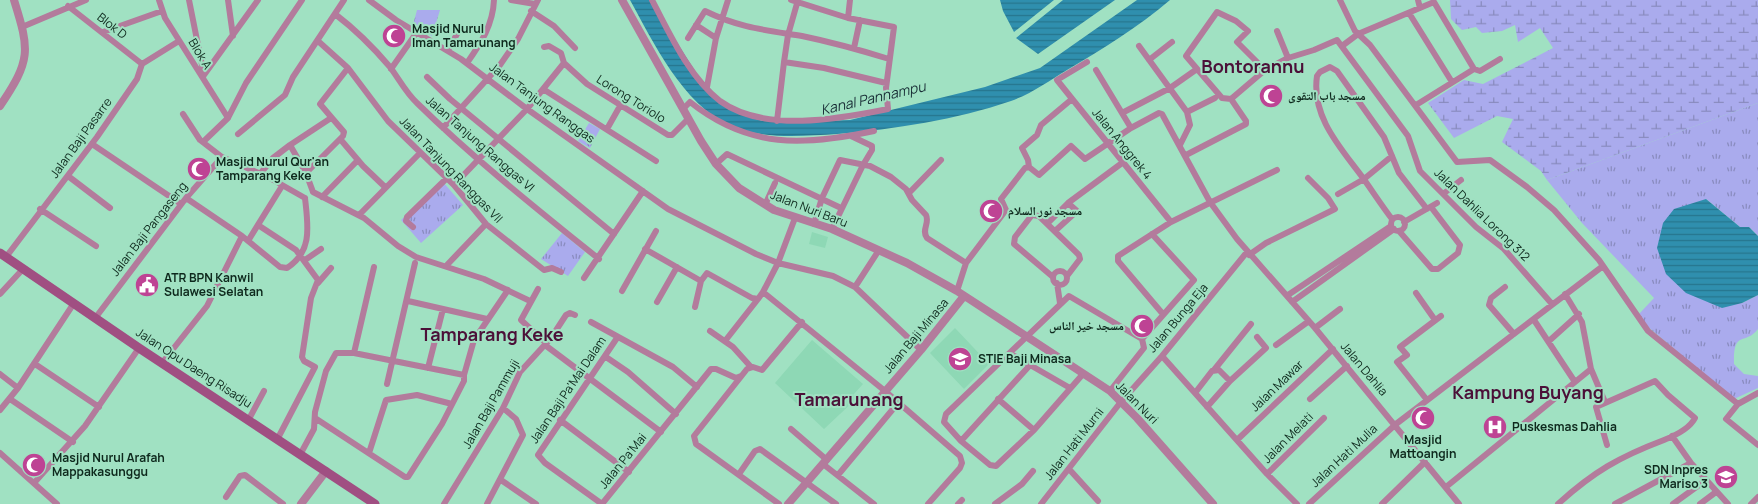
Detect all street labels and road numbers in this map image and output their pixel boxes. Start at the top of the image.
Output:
street label: Blok D [94,9,131,43]
street label: Blok A [185,35,216,73]
street label: Jalan Tanjung Ranggas [486,59,599,147]
street label: Lorong Toriolo [593,71,669,127]
street label: Jalan Tanjung Ranggas VI [422,92,538,196]
street label: Jalan Baji Pasarre [46,94,116,181]
street label: Jalan Anggrek 4 [1088,105,1156,183]
street label: Jalan Tanjung Ranggas VII [396,113,507,227]
street label: Jalan Dahlia Lorong 312 [1431,164,1534,265]
street label: Jalan Baji Pangaseng [106,178,191,279]
street label: Jalan Nuri Baru [768,186,850,231]
street label: Jalan Bunga Eja [1144,279,1212,356]
street label: Jalan Baji Minasa [879,295,952,377]
street label: Jalan Opu Daeng Risadju [133,324,256,412]
street label: Jalan Baji Pa'Mai Dalam [525,333,610,447]
street label: Jalan Dahlia [1337,338,1392,399]
street label: Jalan Baji Pammuji [458,356,523,451]
street label: Jalan Mawar [1246,356,1307,415]
street label: Jalan Nuri [1112,378,1162,428]
street label: Jalan Hati Murni [1040,404,1107,483]
street label: Jalan Melati [1259,409,1317,467]
street label: Jalan Hati Mulia [1307,420,1381,491]
street label: Jalan Pa'Mai [595,429,650,492]

